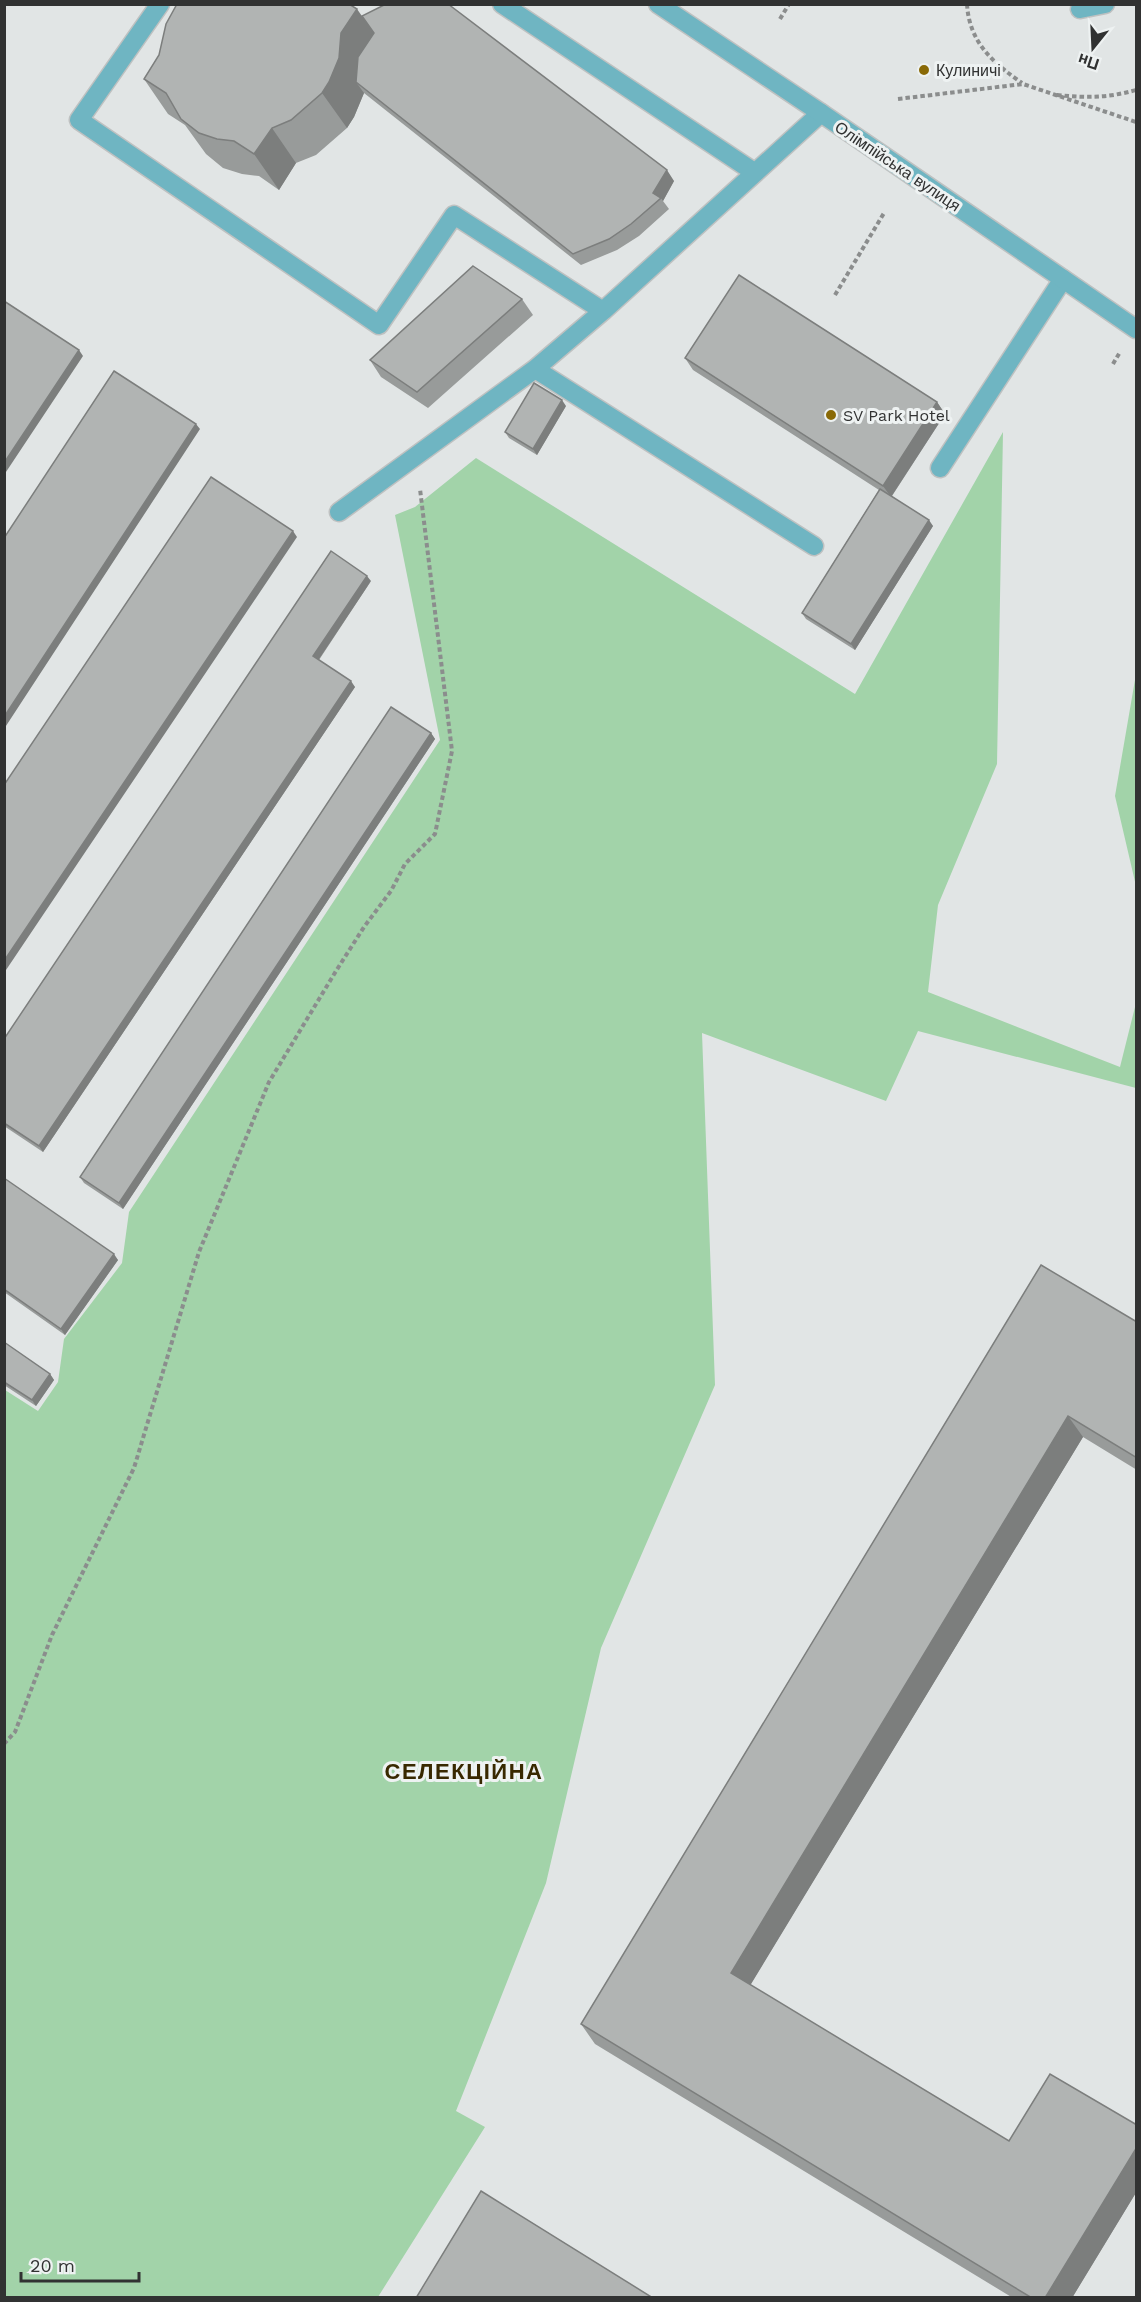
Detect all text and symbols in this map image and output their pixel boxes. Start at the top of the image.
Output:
north arrow [1063,18,1123,78]
text: Пн [1076,49,1102,74]
place label: Кулиничі [936,61,1001,80]
marker: Кулиничі [917,63,931,77]
street label: Олімпійська вулиця [831,117,964,215]
place label: SV Park Hotel [843,406,950,425]
marker: SV Park Hotel [824,408,838,422]
district label: СЕЛЕКЦІЙНА [385,1759,543,1784]
scale bar [21,2245,140,2283]
text: 20 m [30,2255,75,2276]

